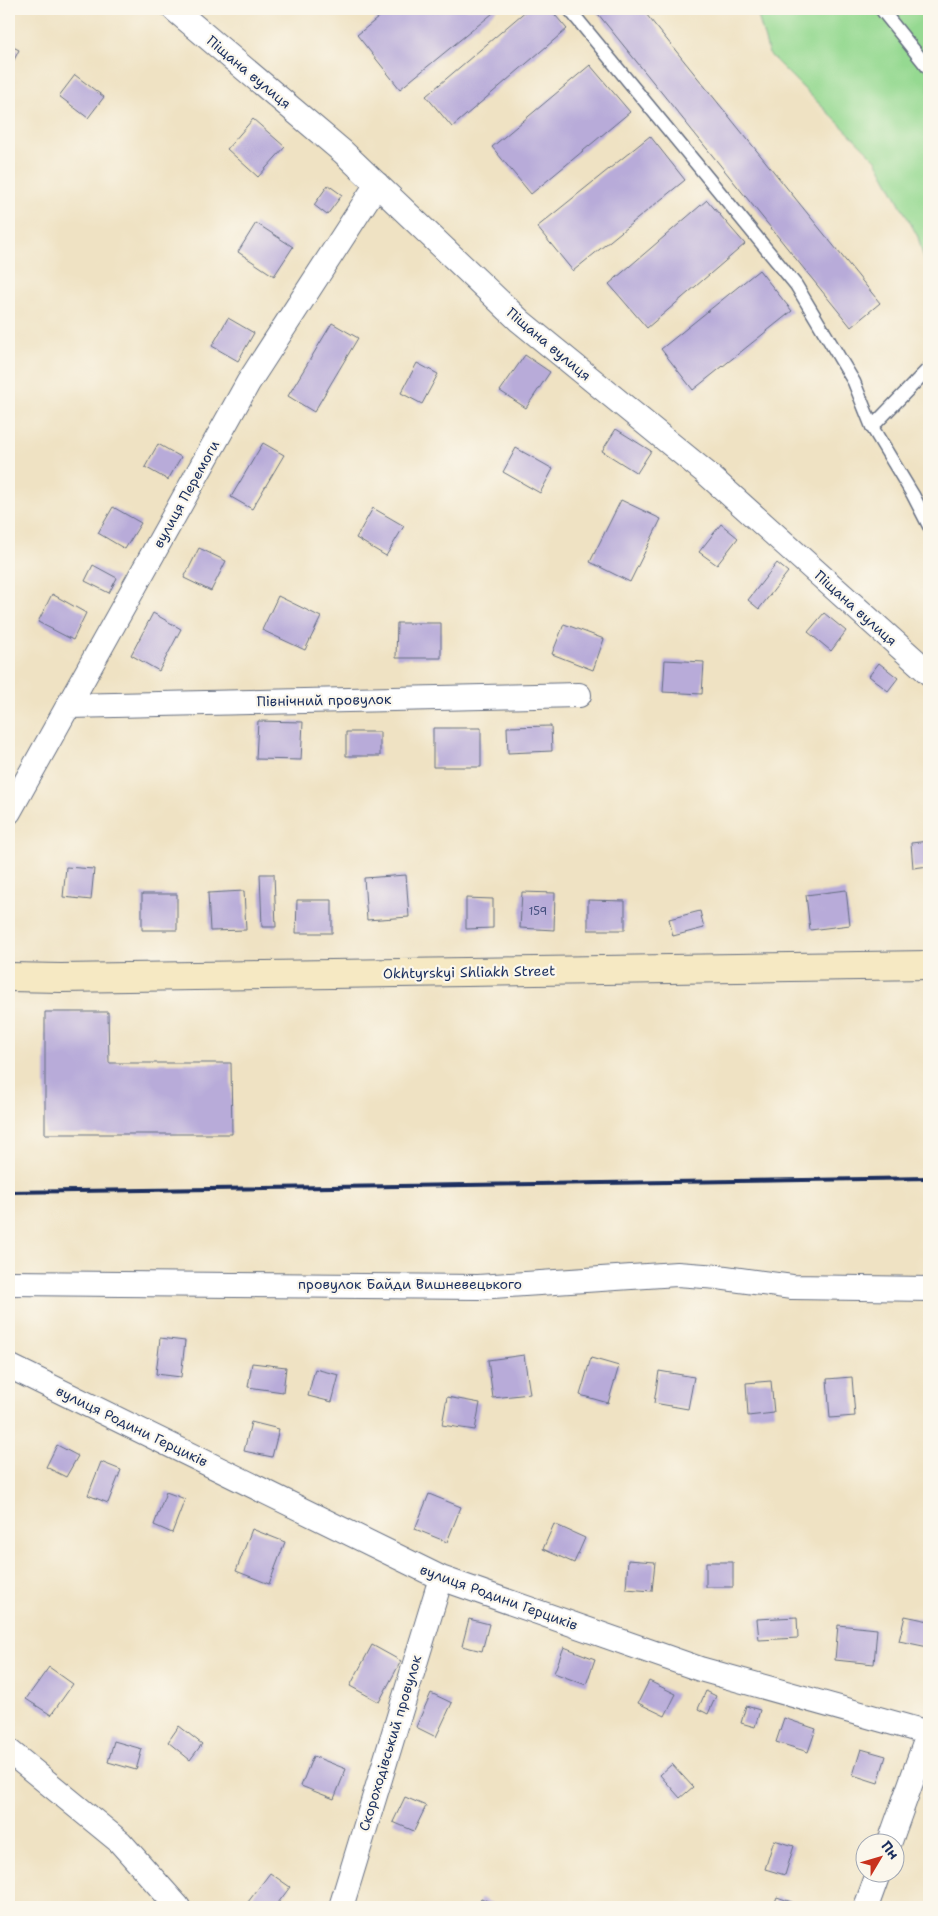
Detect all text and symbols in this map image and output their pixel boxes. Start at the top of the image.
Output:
street label: Піщана вулиця [203,31,295,113]
street label: Піщана вулиця [503,303,595,385]
street label: вулиця Перемоги [149,437,223,551]
street label: Піщана вулиця [811,566,901,650]
street label: Північний провулок [256,690,392,710]
house number: 159 [529,904,547,919]
street label: Okhtyrskyi Shliakh Street [383,961,555,983]
street label: провулок Байди Вишневецького [298,1275,522,1293]
street label: вулиця Родини Герциків [53,1381,211,1471]
street label: вулиця Родини Герциків [418,1560,580,1634]
street label: Скороходівський провулок [355,1652,426,1833]
north arrow [856,1834,906,1884]
text: Пн [877,1837,903,1863]

